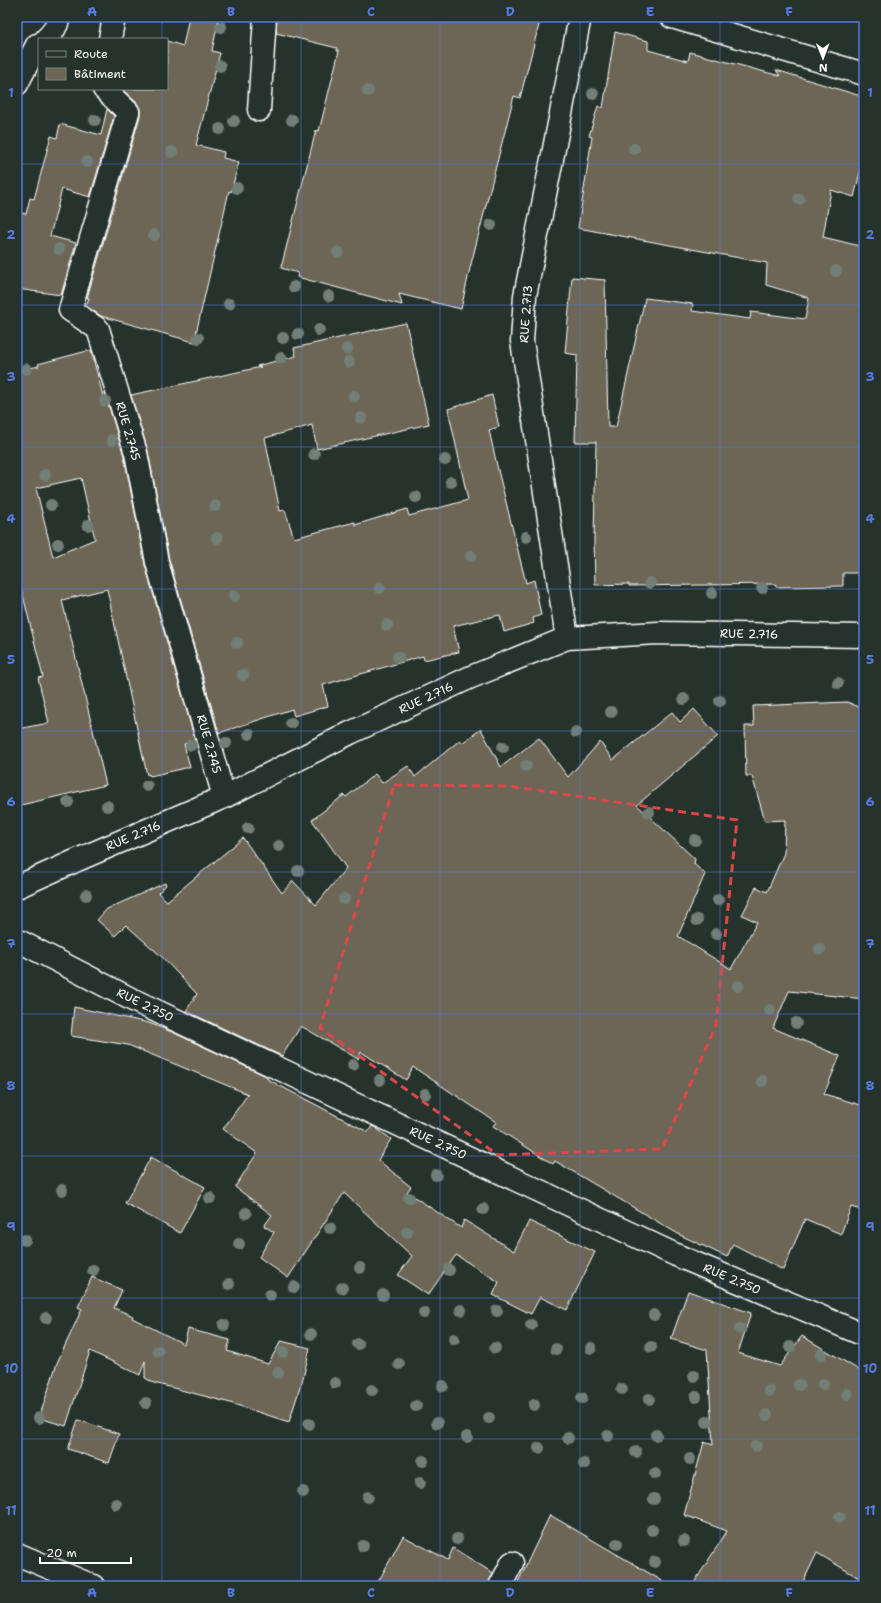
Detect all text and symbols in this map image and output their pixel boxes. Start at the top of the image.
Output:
text: A [87,3,97,20]
text: B [227,3,235,20]
text: C [367,3,375,20]
text: D [505,3,515,20]
text: E [646,3,655,20]
text: F [785,3,793,20]
legend [38,38,168,90]
north arrow [803,38,843,78]
text: Route [74,46,108,62]
text: N [818,60,828,75]
text: Bâtiment [74,66,126,82]
text: 1 [8,84,14,101]
text: 1 [867,84,873,101]
text: 2 [6,226,16,243]
text: 2 [865,226,875,243]
street label: RUE 2.713 [516,284,536,344]
text: 3 [6,368,16,385]
text: 3 [865,368,875,385]
street label: RUE 2.745 [112,400,144,462]
text: 4 [6,510,16,527]
text: 4 [865,510,875,527]
street label: RUE 2.716 [720,625,778,643]
text: 5 [7,651,15,668]
text: 5 [866,651,874,668]
street label: RUE 2.716 [396,678,456,718]
street label: RUE 2.745 [193,713,225,775]
text: 6 [6,793,16,810]
text: 6 [865,793,875,810]
street label: RUE 2.716 [103,817,163,855]
text: 7 [6,935,16,952]
text: 7 [865,935,875,952]
street label: RUE 2.750 [114,984,176,1026]
text: 8 [6,1077,16,1094]
text: 8 [865,1077,875,1094]
street label: RUE 2.750 [407,1123,469,1163]
text: 9 [6,1218,16,1235]
text: 9 [865,1218,875,1235]
street label: RUE 2.750 [701,1260,763,1298]
text: 10 [4,1360,18,1377]
text: 10 [863,1360,877,1377]
text: 11 [5,1502,17,1519]
text: 11 [864,1502,876,1519]
scale bar [40,1539,131,1565]
text: 20 m [46,1545,77,1561]
text: A [87,1584,97,1601]
text: B [227,1584,235,1601]
text: C [367,1584,375,1601]
text: D [505,1584,515,1601]
text: E [646,1584,655,1601]
text: F [785,1584,793,1601]

